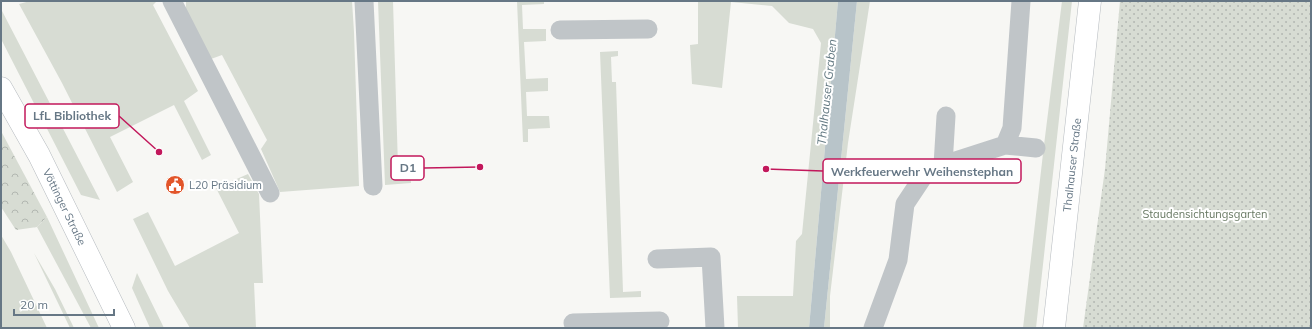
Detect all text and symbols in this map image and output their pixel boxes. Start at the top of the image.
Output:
water label: Thalhauser Graben [813,38,840,146]
callout: LfL Bibliothek [25,104,119,128]
text: LfL Bibliothek [33,108,111,123]
street label: Thalhauser Straße [1060,117,1084,213]
callout: D1 [391,156,424,180]
callout: Werkfeuerwehr Weihenstephan [823,159,1021,183]
text: D1 [400,160,416,175]
text: Werkfeuerwehr Weihenstephan [831,164,1013,179]
street label: Vöttinger Straße [40,166,89,248]
public building icon: L20 Präsidium [164,174,186,196]
place label: L20 Präsidium [189,178,262,192]
park label: Staudensichtungsgarten [1142,207,1268,221]
scale bar [14,291,114,317]
text: 20 m [20,297,48,312]

